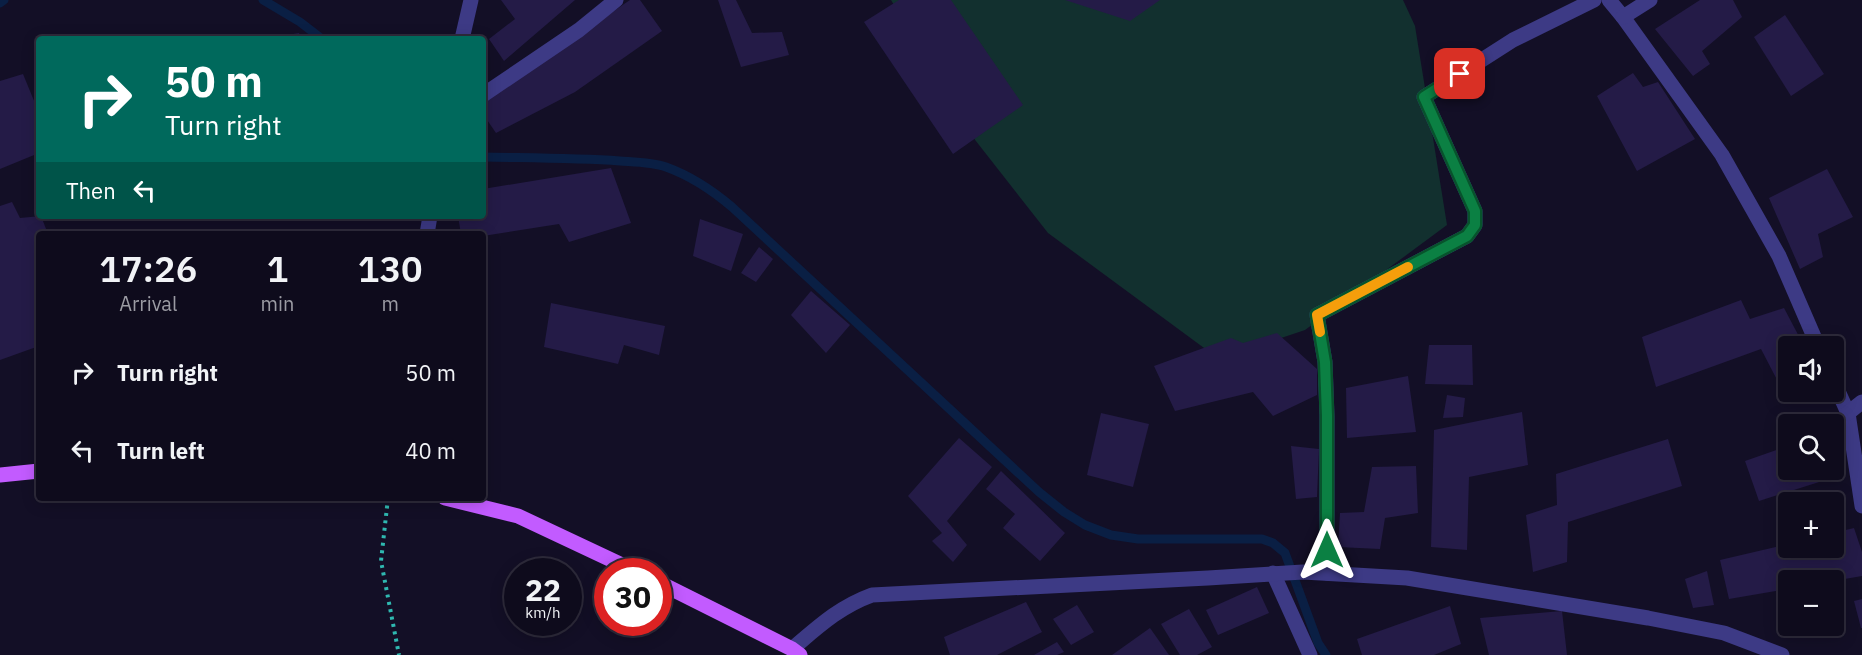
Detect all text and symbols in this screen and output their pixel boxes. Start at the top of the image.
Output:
pin [1434,48,1485,99]
text: 50 m [165,54,263,109]
icon: arrive [1443,57,1476,90]
icon: right [66,60,144,138]
text: Turn right [165,107,282,142]
icon: left [128,174,161,207]
text: Then [66,176,116,205]
text: 17:26 [99,245,197,292]
text: 1 [267,245,288,292]
text: 130 [358,245,423,292]
text: Arrival [119,290,177,317]
text: min [261,290,294,317]
text: m [381,290,399,317]
map controls [1778,336,1844,636]
button: sound [1778,336,1844,402]
icon: right [66,356,99,389]
text: Turn right [117,358,218,387]
text: 50 m [405,358,456,387]
button: search [1778,414,1844,480]
icon: left [66,434,99,467]
text: Turn left [117,436,205,465]
text: 40 m [405,436,456,465]
button: + [1778,492,1844,558]
position arrow [1295,518,1359,582]
speed limit sign: 30 [594,558,672,636]
text: 22 [525,570,561,609]
button: − [1778,570,1844,636]
text: km/h [525,603,561,622]

